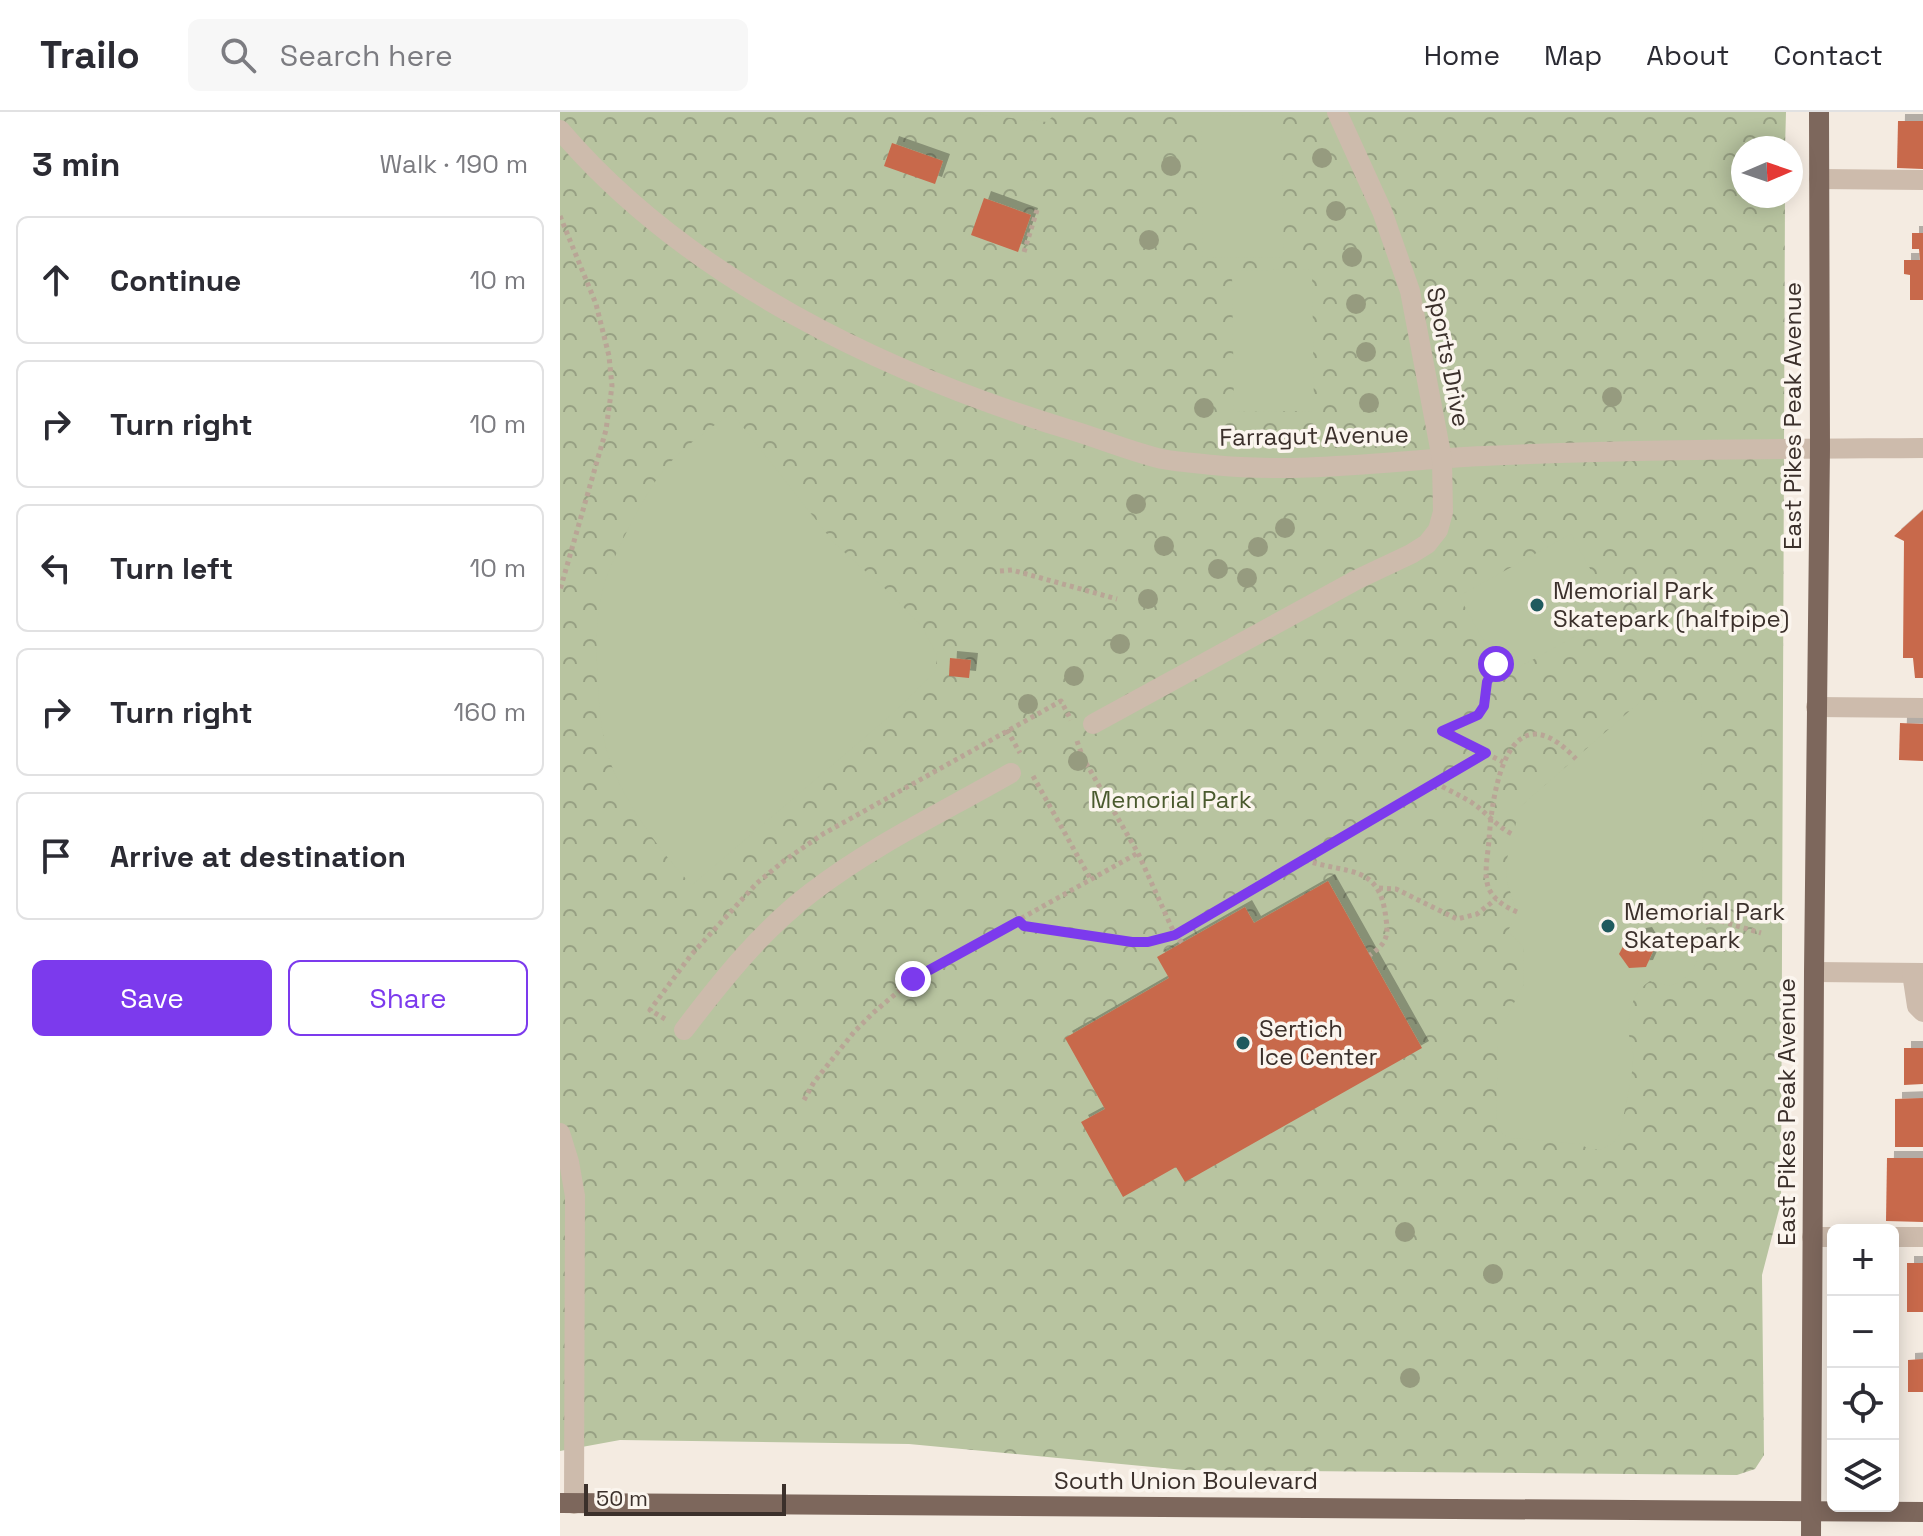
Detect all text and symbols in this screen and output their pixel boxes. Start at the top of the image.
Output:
search box [188,19,748,91]
text: Trailo [40,31,140,79]
icon: search [216,33,260,77]
text: Search here [280,36,453,75]
text: Home [1424,37,1500,73]
text: Map [1544,37,1602,73]
text: About [1646,37,1729,73]
text: Contact [1773,37,1883,73]
north arrow [1731,136,1803,208]
text: 3 min [32,143,120,186]
text: Walk · 190 m [379,147,528,181]
icon: ahead [34,258,78,302]
text: Continue [110,261,241,300]
text: 10 m [469,263,526,297]
street label: East Pikes Peak Avenue [1777,282,1808,550]
street label: Sports Drive [1420,285,1477,429]
icon: right [34,402,78,446]
text: Turn right [110,405,253,444]
text: 10 m [469,407,526,441]
street label: Farragut Avenue [1219,418,1409,453]
icon: left [34,546,78,590]
text: Turn left [110,549,233,588]
text: 10 m [469,551,526,585]
place label: Memorial Park Skatepark (halfpipe) [1553,575,1789,634]
marker: Memorial Park Skatepark (halfpipe) [1528,596,1546,614]
route start [1478,646,1514,682]
icon: right [34,690,78,734]
text: Turn right [110,693,253,732]
text: 160 m [454,695,526,729]
park label: Memorial Park [1090,784,1252,815]
icon: arrive [34,834,78,878]
text: Arrive at destination [110,837,406,876]
place label: Memorial Park Skatepark [1624,896,1785,955]
marker: Memorial Park Skatepark [1599,917,1617,935]
button: Save [32,960,272,1036]
button: Share [288,960,528,1036]
route end [895,961,931,997]
street label: East Pikes Peak Avenue [1771,978,1802,1246]
place label: Sertich Ice Center [1259,1013,1377,1072]
marker: Sertich Ice Center [1234,1034,1252,1052]
map controls [1827,1224,1899,1512]
button: + [1827,1224,1899,1296]
button: − [1827,1296,1899,1368]
button: locate [1827,1368,1899,1440]
button: layers [1827,1440,1899,1512]
street label: South Union Boulevard [1054,1465,1318,1496]
scale bar [584,1480,786,1516]
text: 50 m [596,1484,648,1512]

